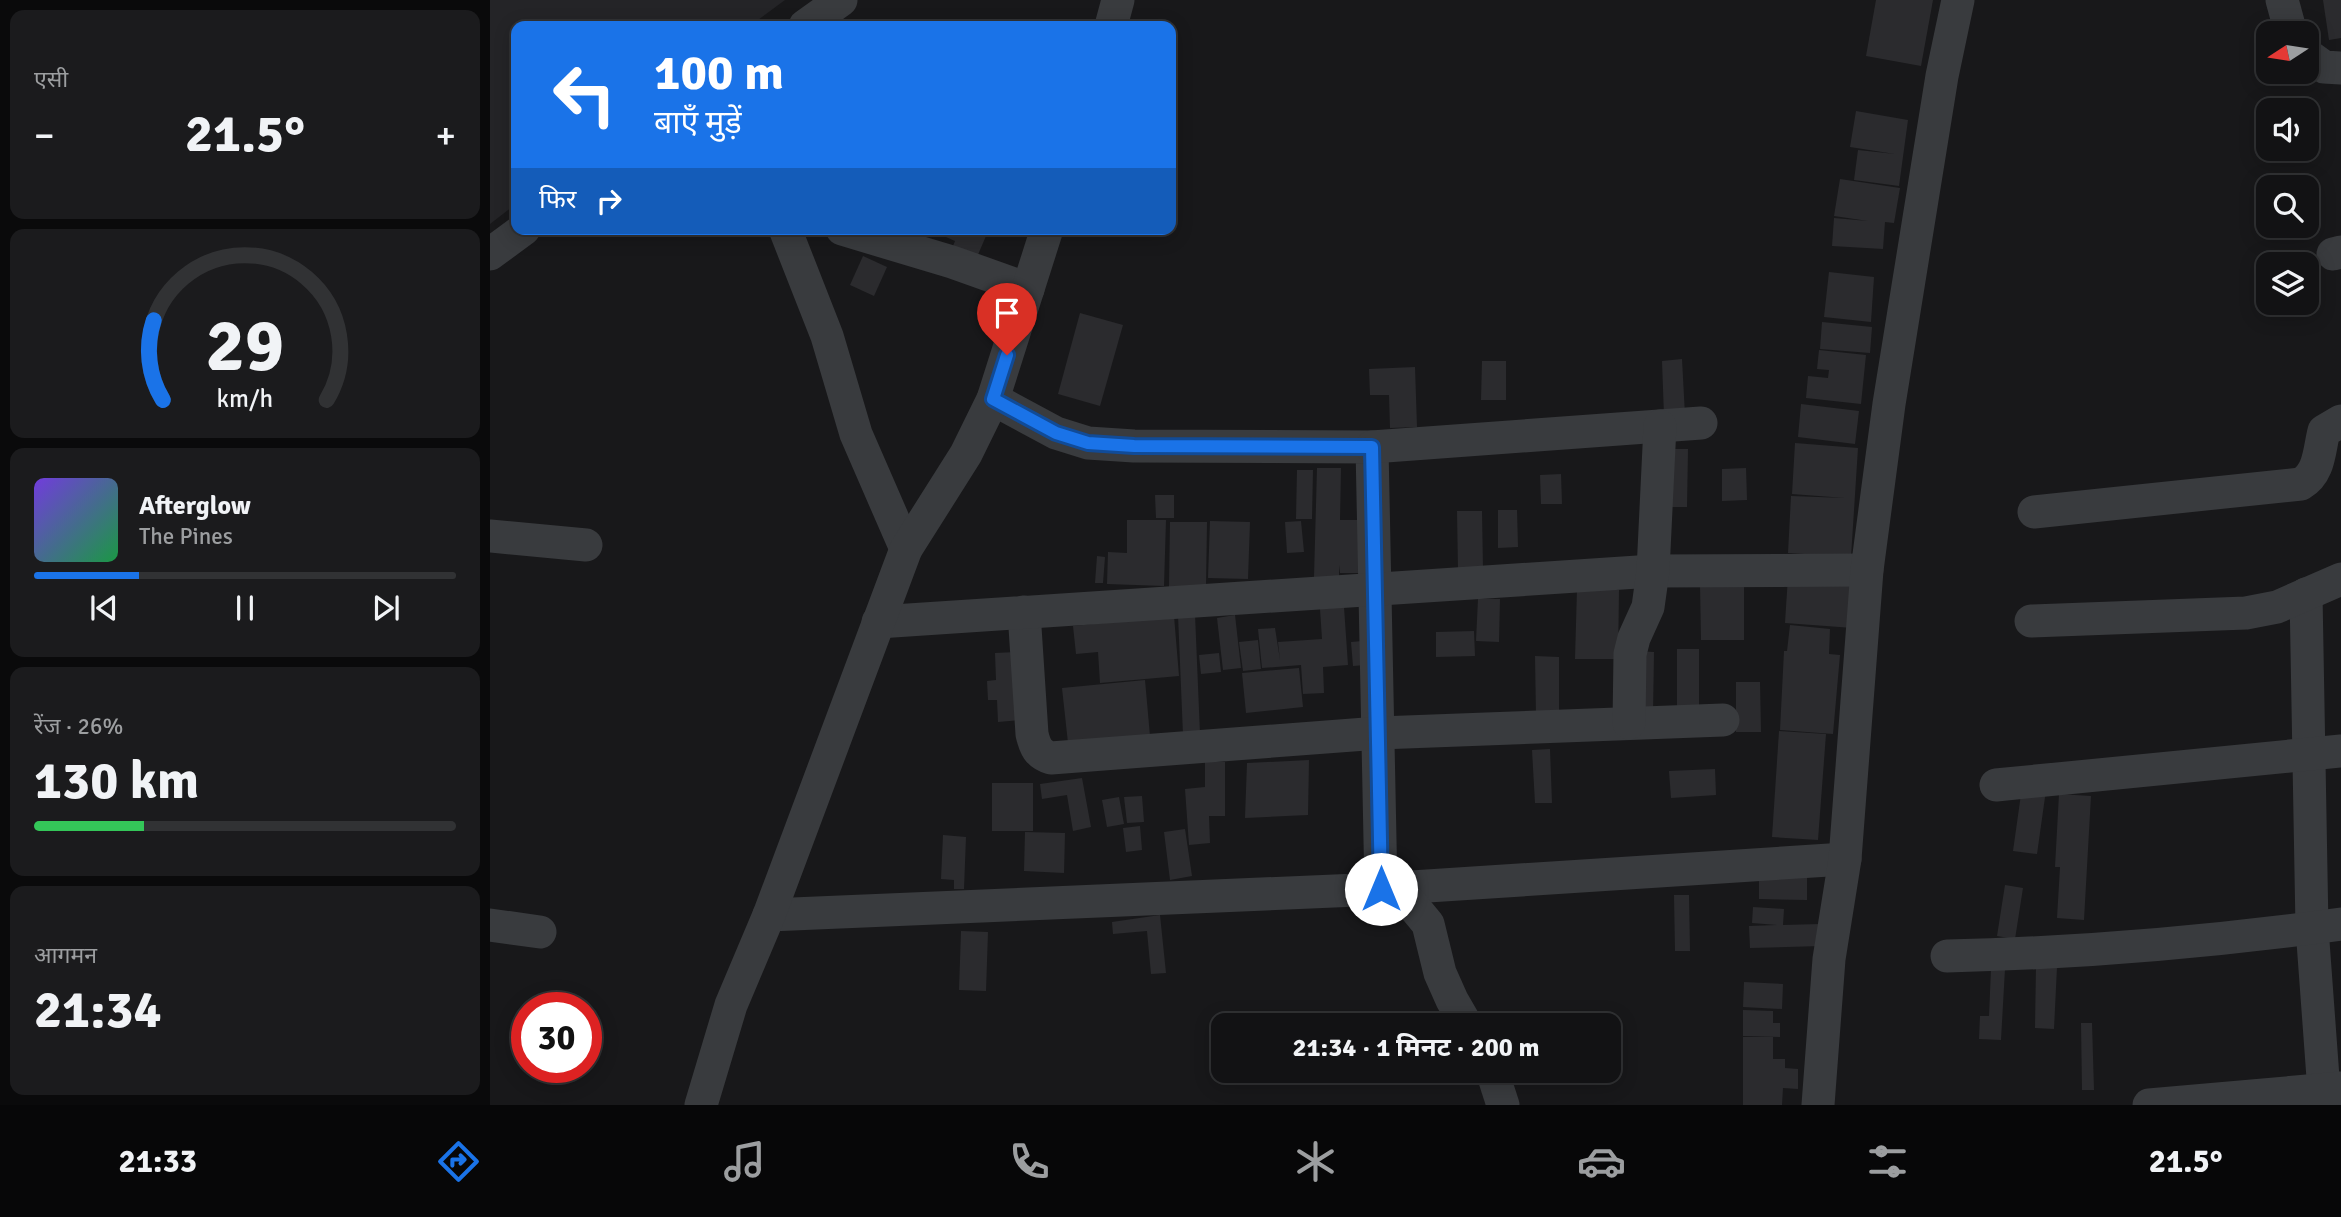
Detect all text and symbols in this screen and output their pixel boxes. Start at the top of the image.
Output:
north arrow [2256,21,2319,84]
map controls [2256,21,2319,315]
text: 100 m [654,43,784,103]
icon: left [539,49,630,140]
text: एसी [34,65,68,94]
button: sound [2256,98,2319,161]
text: 21.5° [185,102,305,166]
text: बाएँ मुड़ें [654,103,742,142]
text: − [34,112,55,159]
text: + [435,112,456,159]
button: search [2256,175,2319,238]
icon: right [590,182,628,220]
text: फिर [539,184,576,216]
button: layers [2256,252,2319,315]
pin [977,283,1037,355]
icon: arrive [988,294,1026,332]
text: 29 [206,302,284,391]
text: km/h [217,382,273,413]
text: Afterglow [139,490,251,522]
text: The Pines [139,522,233,551]
icon: previous [85,589,123,627]
icon: pause [226,589,264,627]
icon: next [367,589,405,627]
text: रेंज · 26% [34,712,123,741]
text: 130 km [34,749,199,813]
position arrow [1344,852,1418,926]
text: आगमन [34,941,97,970]
text: 21:34 [34,978,162,1042]
speed limit sign: 30 [511,992,602,1083]
text: 21:34 · 1 मिनट · 200 m [1292,1032,1540,1064]
icon: directions [434,1137,483,1186]
icon: music [720,1137,769,1186]
icon: phone [1005,1137,1054,1186]
icon: climate [1291,1137,1340,1186]
icon: car [1577,1137,1626,1186]
icon: filters [1863,1137,1912,1186]
text: 21:33 [118,1142,197,1181]
text: 21.5° [2149,1142,2223,1181]

